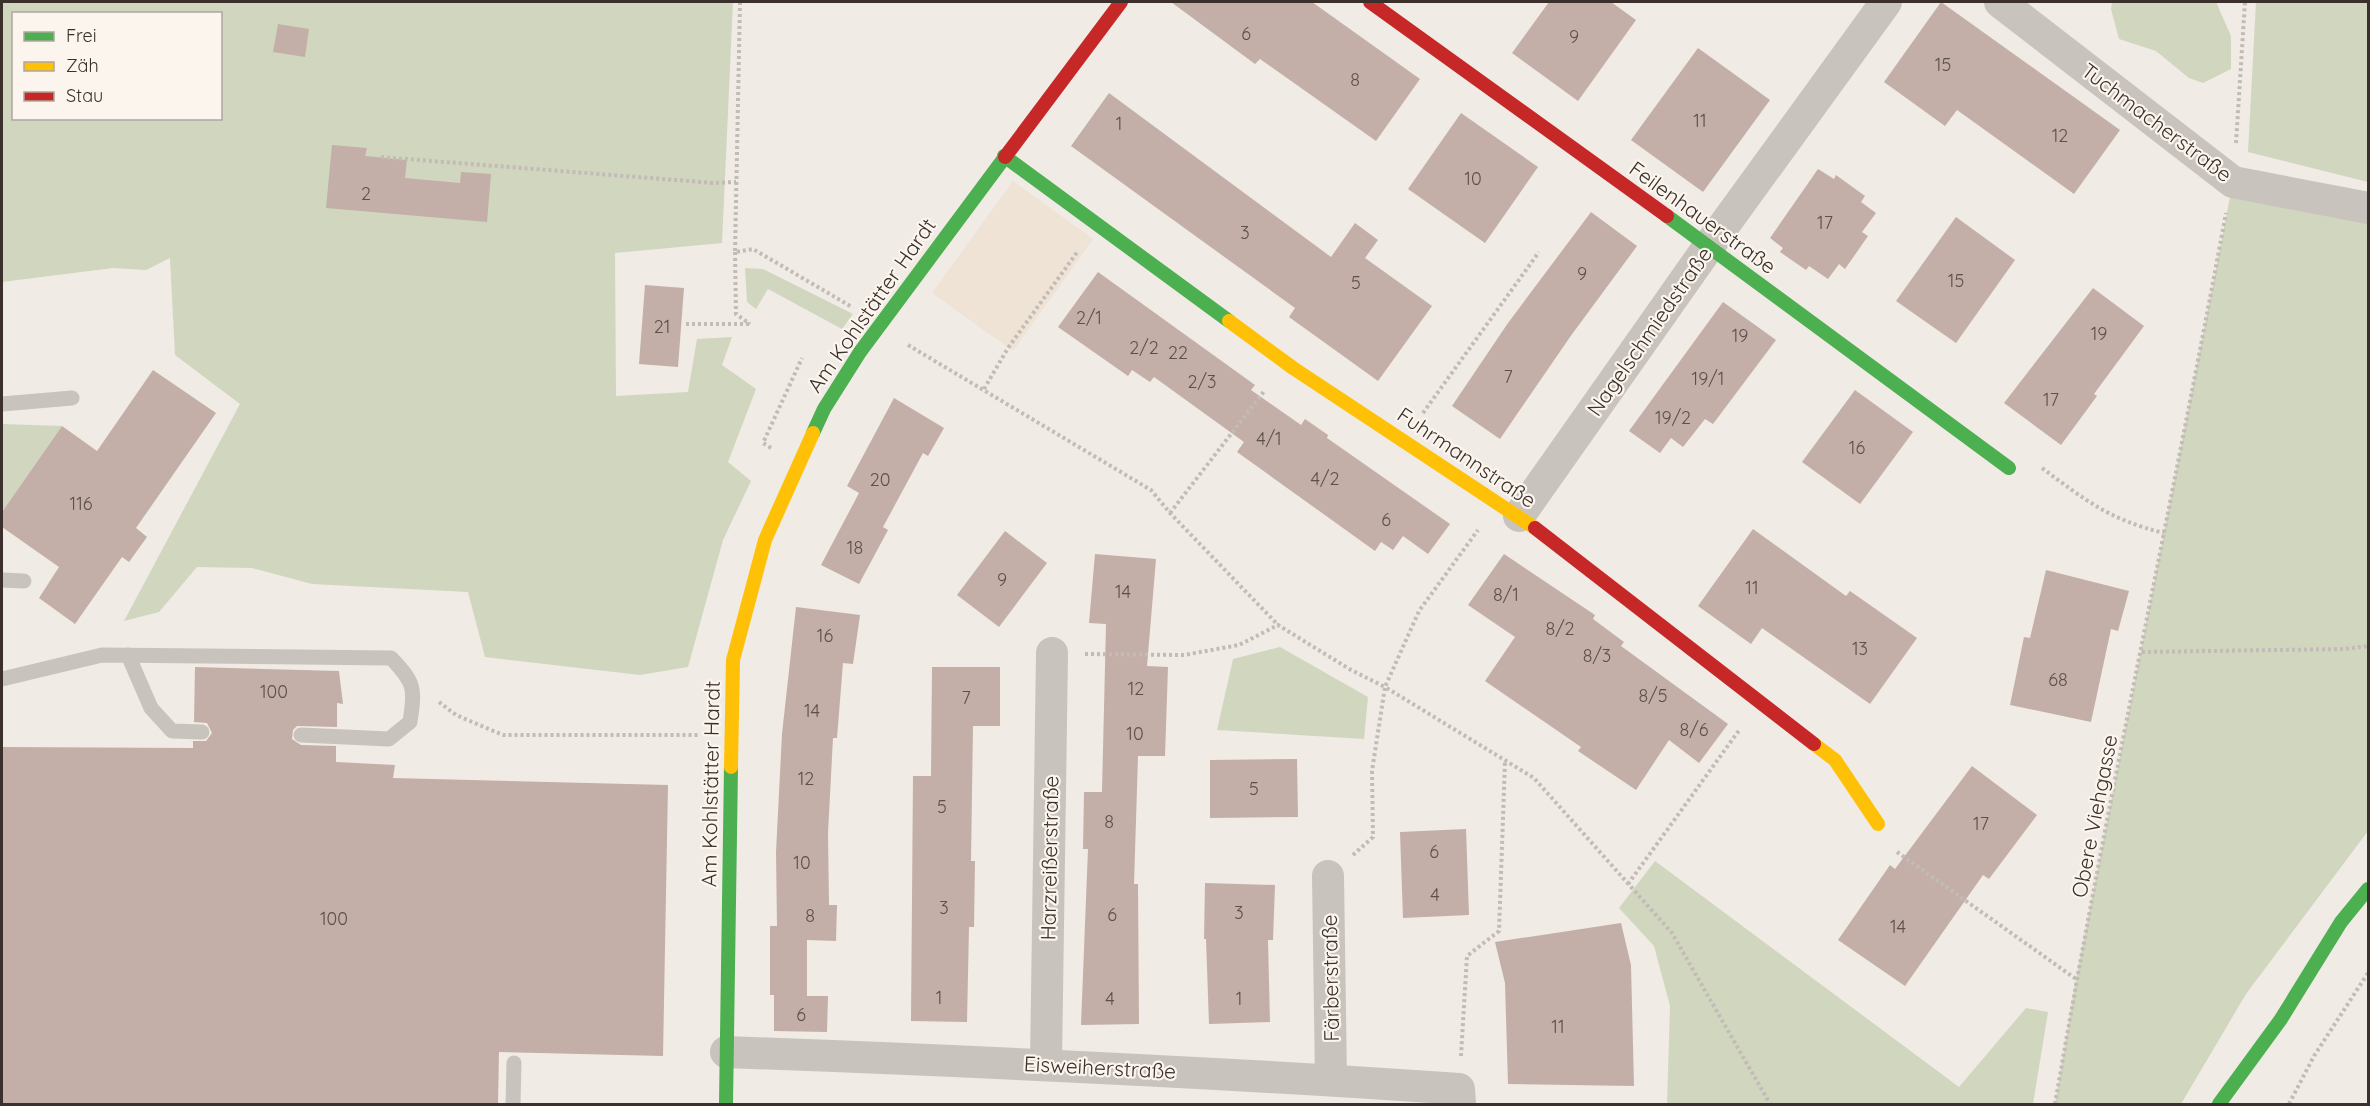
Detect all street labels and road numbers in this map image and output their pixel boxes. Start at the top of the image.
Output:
street label: Tuchmacherstraße [2077,57,2237,187]
street label: Feilenhauerstraße [1625,155,1781,279]
street label: Am Kohlstätter Hardt [801,213,941,397]
street label: Nagelschmiedstraße [1581,241,1717,421]
street label: Fuhrmannstraße [1393,401,1541,513]
street label: Am Kohlstätter Hardt [695,681,725,887]
street label: Obere Viehgasse [2065,732,2123,900]
street label: Harzreißerstraße [1035,775,1063,941]
street label: Färberstraße [1316,914,1344,1042]
street label: Eisweiherstraße [1023,1050,1177,1084]

